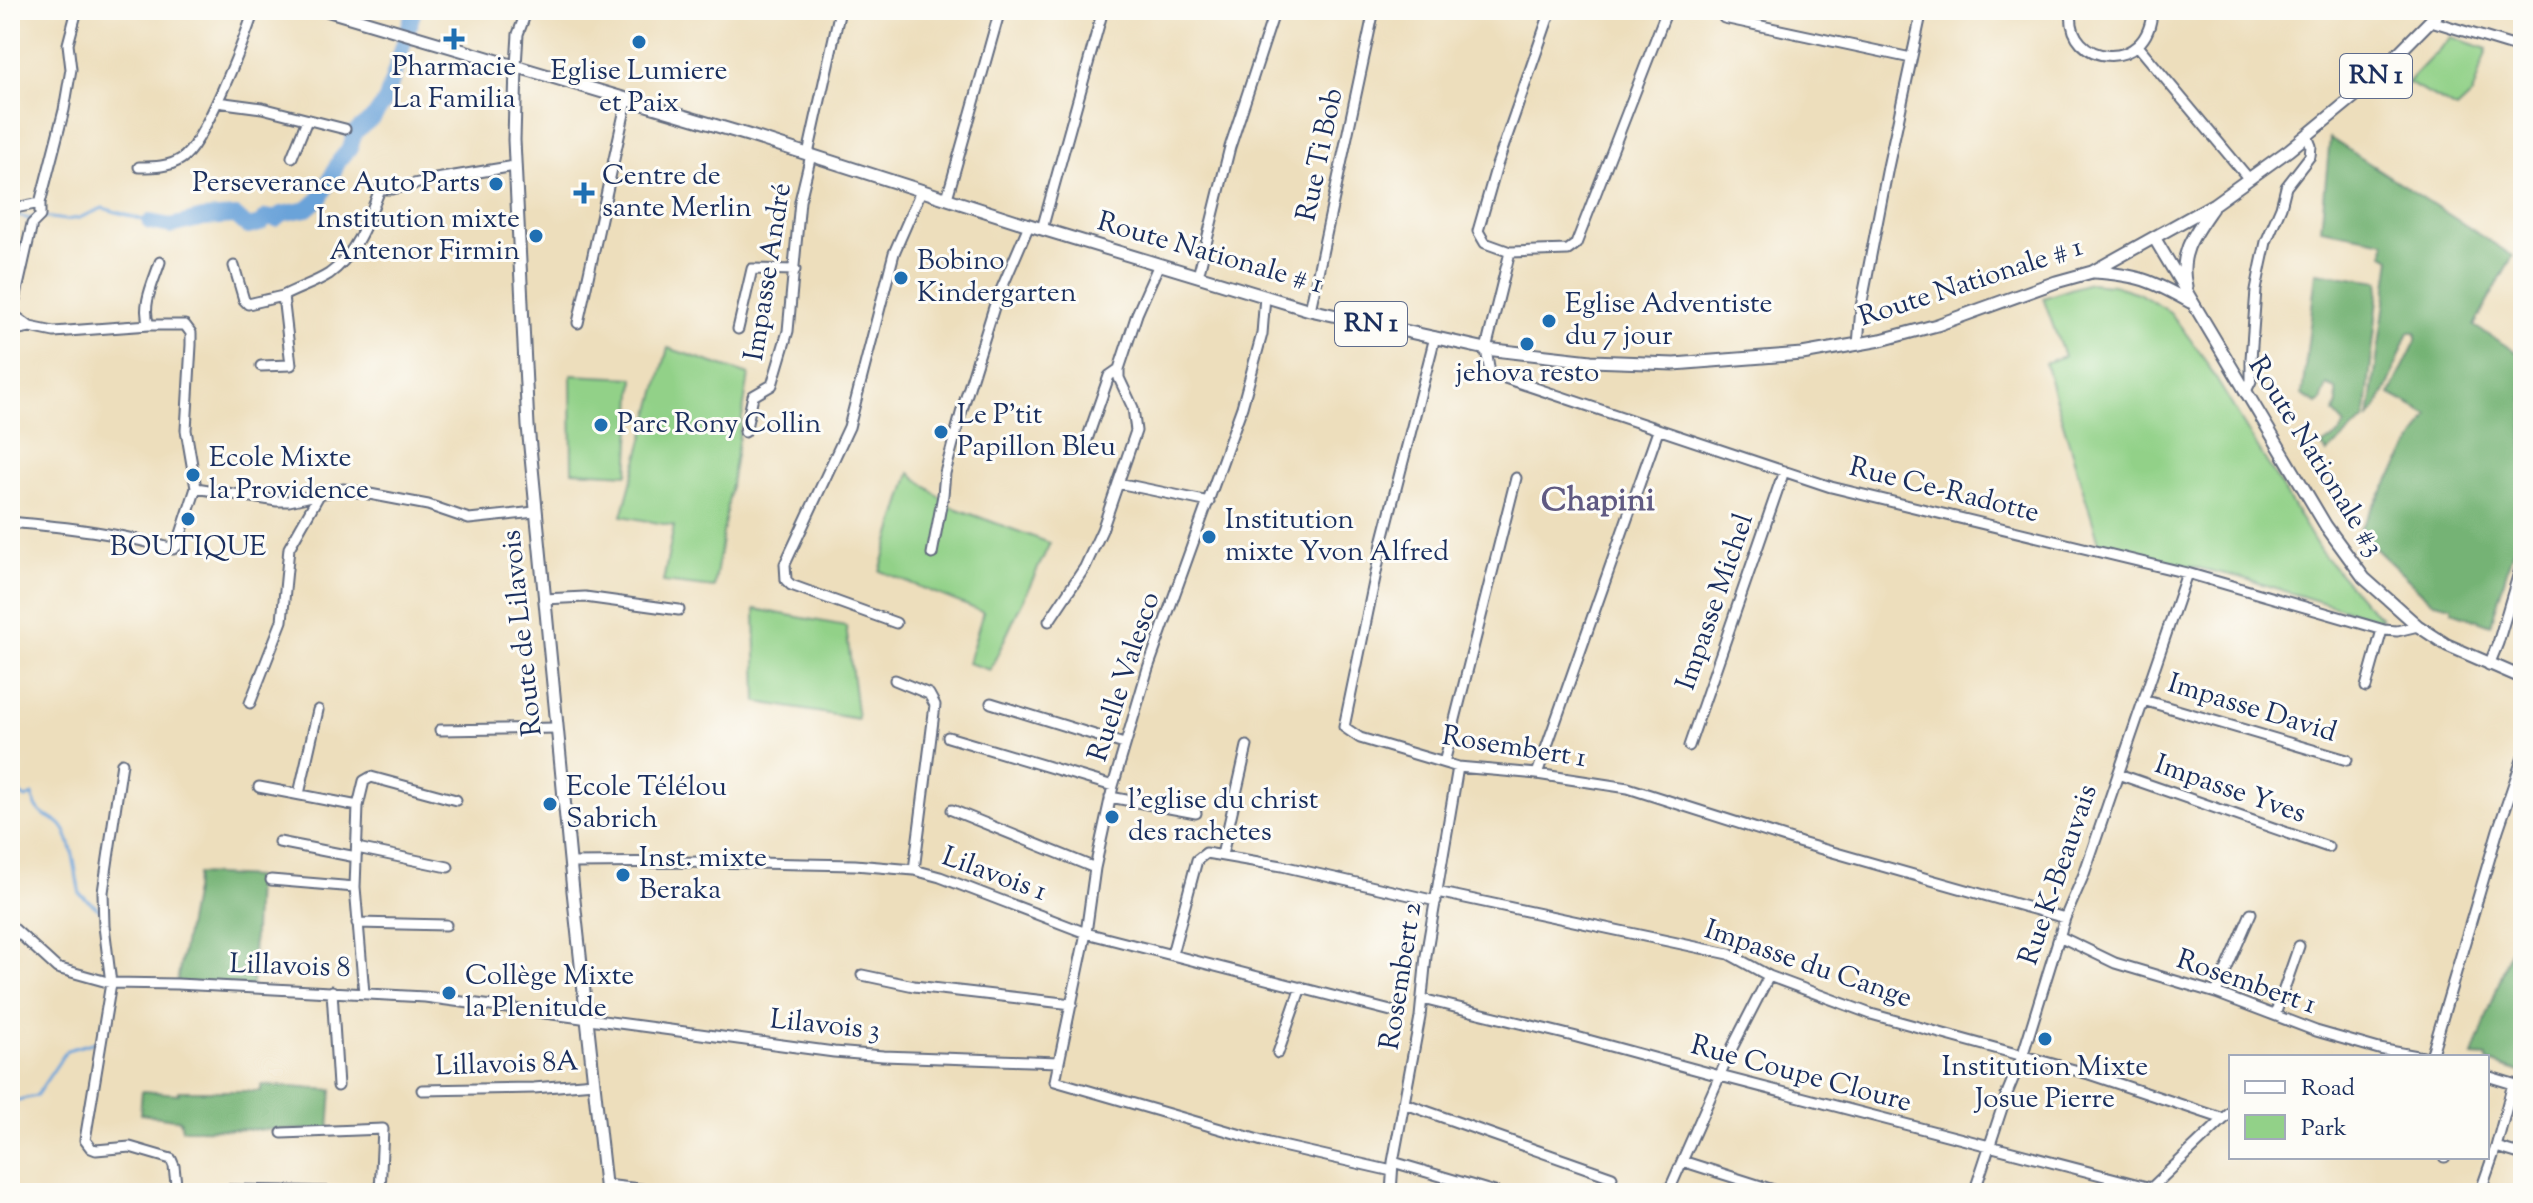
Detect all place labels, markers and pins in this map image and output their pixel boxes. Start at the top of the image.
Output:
marker: Pharmacie La Familia [445,30,463,48]
marker: Eglise Lumiere et Paix [630,33,648,51]
place label: Pharmacie La Familia [392,48,516,120]
place label: Eglise Lumiere et Paix [551,52,727,124]
place label: Centre de sante Merlin [602,157,752,229]
place label: Perseverance Auto Parts [192,164,480,204]
marker: Perseverance Auto Parts [487,175,505,193]
marker: Centre de sante Merlin [573,182,595,204]
place label: Institution mixte Antenor Firmin [316,200,520,272]
marker: Institution mixte Antenor Firmin [527,227,545,245]
place label: Bobino Kindergarten [917,242,1076,314]
marker: Bobino Kindergarten [892,269,910,287]
place label: Eglise Adventiste du 7 jour [1565,285,1773,357]
marker: Eglise Adventiste du 7 jour [1540,312,1558,330]
marker: jehova resto [1518,335,1536,353]
place label: jehova resto [1455,354,1599,394]
place label: Le P'tit Papillon Bleu [957,396,1116,468]
place label: Parc Rony Collin [617,405,821,445]
marker: Parc Rony Collin [592,416,610,434]
marker: Le P'tit Papillon Bleu [932,423,950,441]
place label: Ecole Mixte la Providence [209,439,369,511]
marker: Ecole Mixte la Providence [184,466,202,484]
place label: Institution mixte Yvon Alfred [1225,501,1449,573]
marker: BOUTIQUE [179,510,197,528]
place label: BOUTIQUE [110,528,266,568]
marker: Institution mixte Yvon Alfred [1200,528,1218,546]
place label: Ecole Télélou Sabrich [566,768,727,840]
place label: l'eglise du christ des rachetes [1128,781,1319,853]
marker: Ecole Télélou Sabrich [541,795,559,813]
marker: l'eglise du christ des rachetes [1103,808,1121,826]
place label: Inst. mixte Beraka [639,839,767,911]
marker: Inst. mixte Beraka [614,866,632,884]
place label: Collège Mixte la Plenitude [465,957,634,1029]
marker: Collège Mixte la Plenitude [440,984,458,1002]
marker: Institution Mixte Josue Pierre [2036,1030,2054,1048]
place label: Institution Mixte Josue Pierre [1942,1048,2148,1120]

